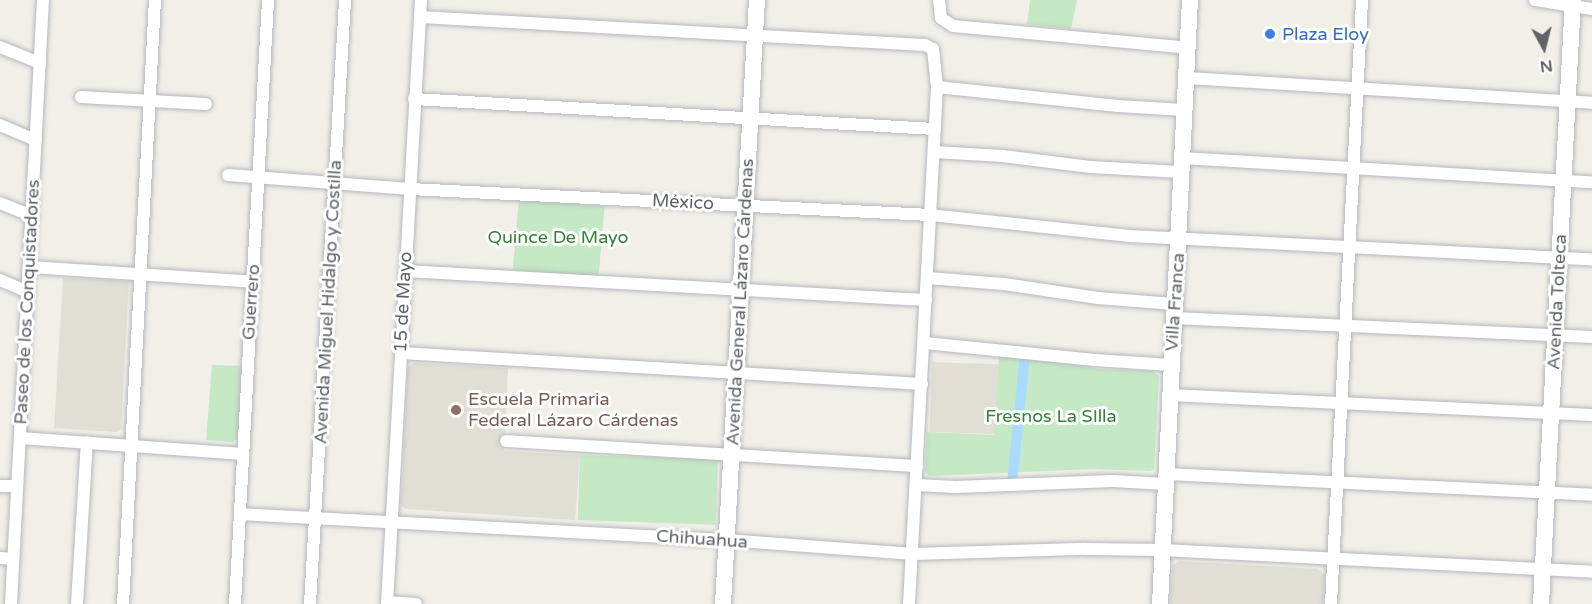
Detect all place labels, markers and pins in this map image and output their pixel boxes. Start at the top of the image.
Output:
place label: Plaza Eloy [1282,23,1369,45]
marker: Plaza Eloy [1263,27,1277,41]
place label: Escuela Primaria Federal Lázaro Cárdenas [468,389,678,432]
marker: Escuela Primaria Federal Lázaro Cárdenas [449,403,463,417]

